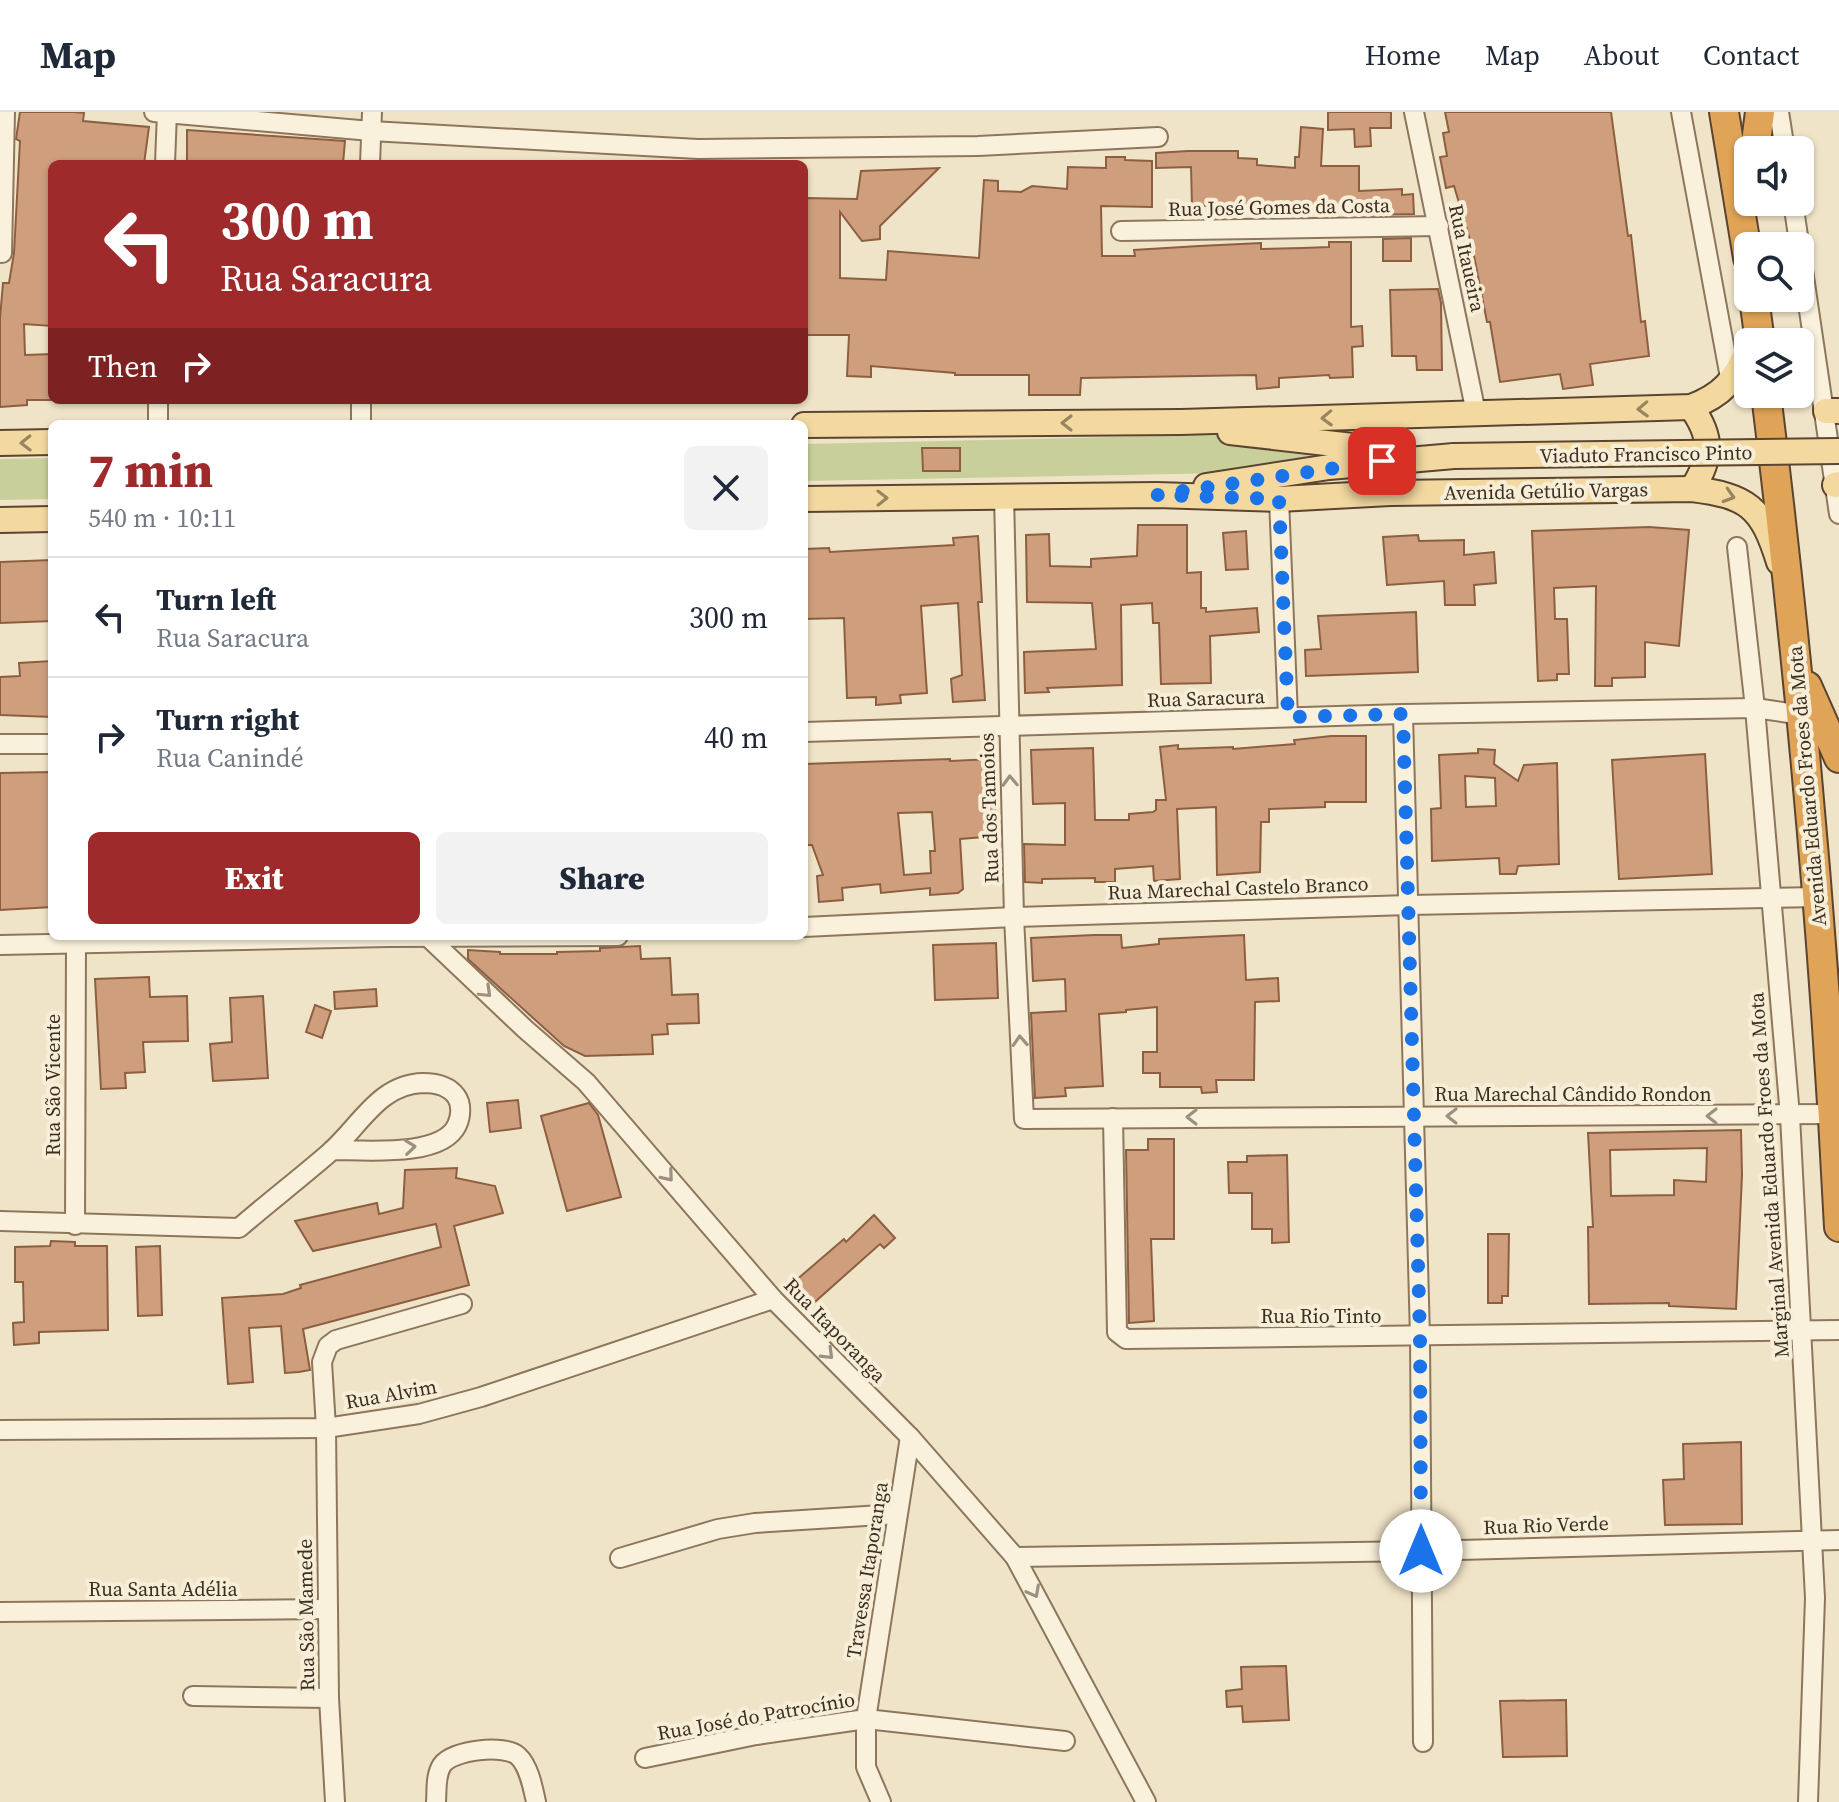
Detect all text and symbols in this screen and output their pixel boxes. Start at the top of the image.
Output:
text: Map [40,29,116,81]
text: Home [1365,36,1441,74]
text: Map [1485,36,1540,74]
text: About [1584,36,1659,74]
text: Contact [1703,36,1799,74]
map controls [1734,136,1814,408]
button: sound [1734,136,1814,216]
text: 300 m [220,181,374,258]
street label: Rua José Gomes da Costa [1168,191,1391,223]
icon: left [88,192,192,296]
street label: Rua Itaueira [1442,202,1492,315]
button: search [1734,232,1814,312]
text: Rua Saracura [220,254,432,303]
button: layers [1734,328,1814,408]
icon: right [174,344,218,388]
text: Then [88,346,158,387]
one-way arrow [1636,400,1649,418]
one-way arrow [1320,409,1333,427]
one-way arrow [1060,414,1073,432]
pin [1348,427,1416,495]
one-way arrow [19,434,32,451]
text: 7 min [88,437,213,503]
street label: Viaduto Francisco Pinto [1539,438,1753,470]
icon: arrive [1360,439,1404,483]
button: close [684,446,768,530]
street label: Avenida Getúlio Vargas [1444,475,1648,507]
one-way arrow [1722,487,1735,503]
one-way arrow [876,489,889,507]
text: 540 m · 10:11 [88,500,236,536]
text: Turn left [156,579,276,620]
icon: left [88,595,132,639]
text: 300 m [689,597,768,638]
text: Rua Saracura [156,620,309,656]
street label: Avenida Eduardo Froes da Mota [1781,644,1833,927]
street label: Rua Saracura [1147,682,1266,714]
text: Turn right [156,699,299,740]
icon: right [88,715,132,759]
text: 40 m [704,717,768,758]
street label: Rua dos Tamoios [972,732,1006,884]
text: Rua Canindé [156,740,304,776]
one-way arrow [1002,774,1019,787]
button: Exit [88,832,420,924]
button: Share [436,832,768,924]
street label: Rua Marechal Castelo Branco [1107,869,1369,907]
one-way arrow [476,982,491,996]
street label: Marginal Avenida Eduardo Froes da Mota [1742,990,1796,1359]
street label: Rua São Vicente [39,1014,67,1156]
one-way arrow [1012,1034,1029,1047]
street label: Rua Marechal Cândido Rondon [1434,1080,1712,1108]
one-way arrow [1445,1107,1458,1125]
one-way arrow [1705,1107,1718,1125]
one-way arrow [1185,1108,1198,1126]
one-way arrow [404,1139,417,1156]
one-way arrow [658,1167,673,1181]
street label: Rua Itaporanga [778,1271,893,1389]
street label: Rua Rio Tinto [1260,1302,1382,1330]
one-way arrow [818,1345,833,1359]
street label: Rua Alvim [343,1372,439,1416]
street label: Travessa Itaporanga [839,1479,895,1660]
position arrow [1379,1509,1463,1593]
street label: Rua Rio Verde [1483,1509,1609,1541]
street label: Rua São Mamede [291,1538,321,1692]
street label: Rua Santa Adélia [88,1575,238,1603]
one-way arrow [1024,1584,1039,1599]
street label: Rua José do Patrocínio [655,1685,857,1747]

